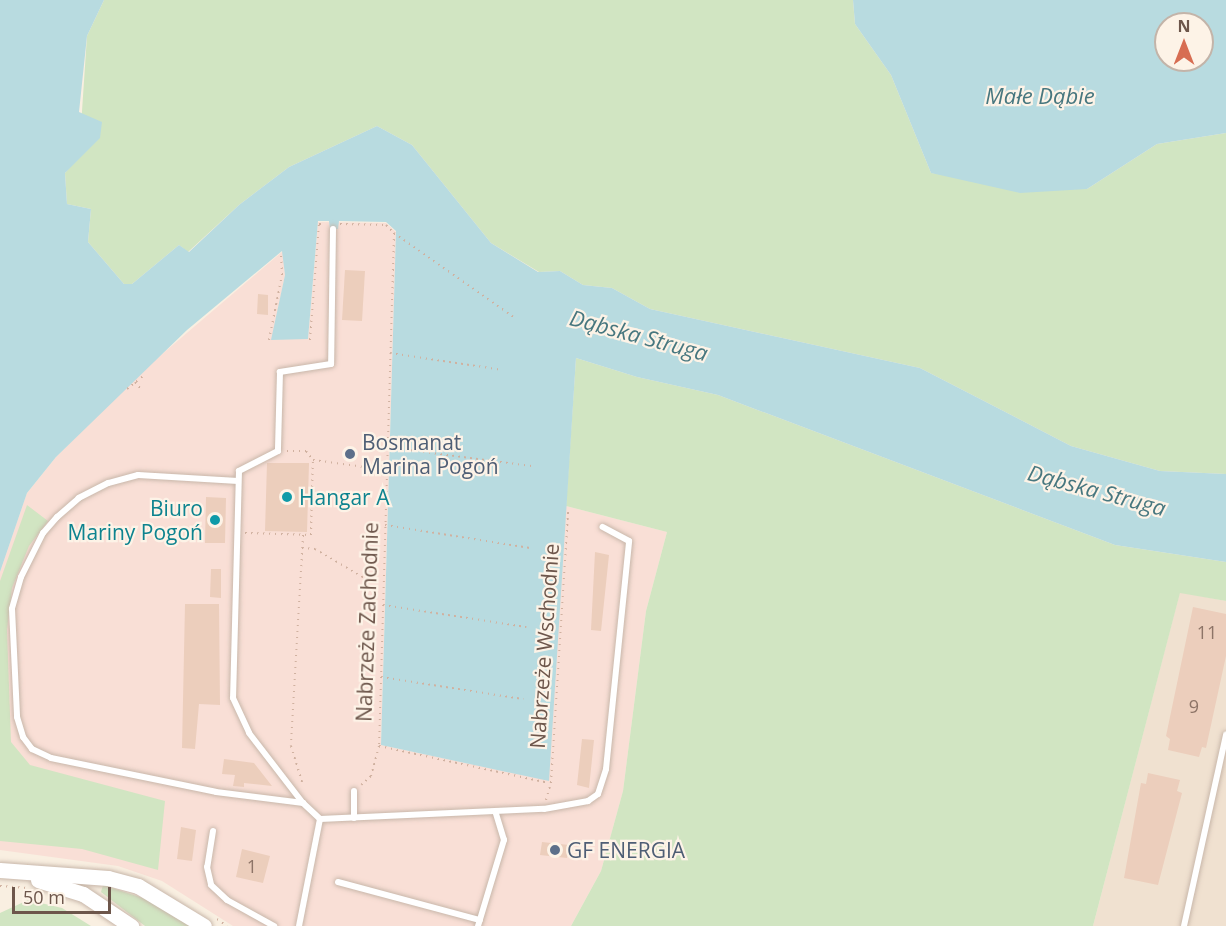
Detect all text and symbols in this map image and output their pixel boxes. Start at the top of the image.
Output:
north arrow [1154,12,1214,72]
text: N [1177,15,1191,37]
water label: Małe Dąbie [985,83,1095,109]
water label: Dąbska Struga [567,304,711,366]
place label: Bosmanat Marina Pogoń [362,429,499,479]
marker: Bosmanat Marina Pogoń [343,447,357,461]
water label: Dąbska Struga [1025,459,1169,521]
place label: Hangar A [299,484,389,510]
marker: Hangar A [280,490,294,504]
place label: Biuro Mariny Pogoń [68,495,203,545]
marker: Biuro Mariny Pogoń [208,513,222,527]
street label: Nabrzeże Zachodnie [351,522,383,722]
street label: Nabrzeże Wschodnie [524,543,564,749]
house number: 11 [1197,621,1217,643]
house number: 9 [1189,695,1199,717]
place label: GF ENERGIA [567,837,685,863]
marker: GF ENERGIA [548,843,562,857]
house number: 1 [247,855,257,877]
scale bar [15,875,114,913]
text: 50 m [23,885,65,909]

